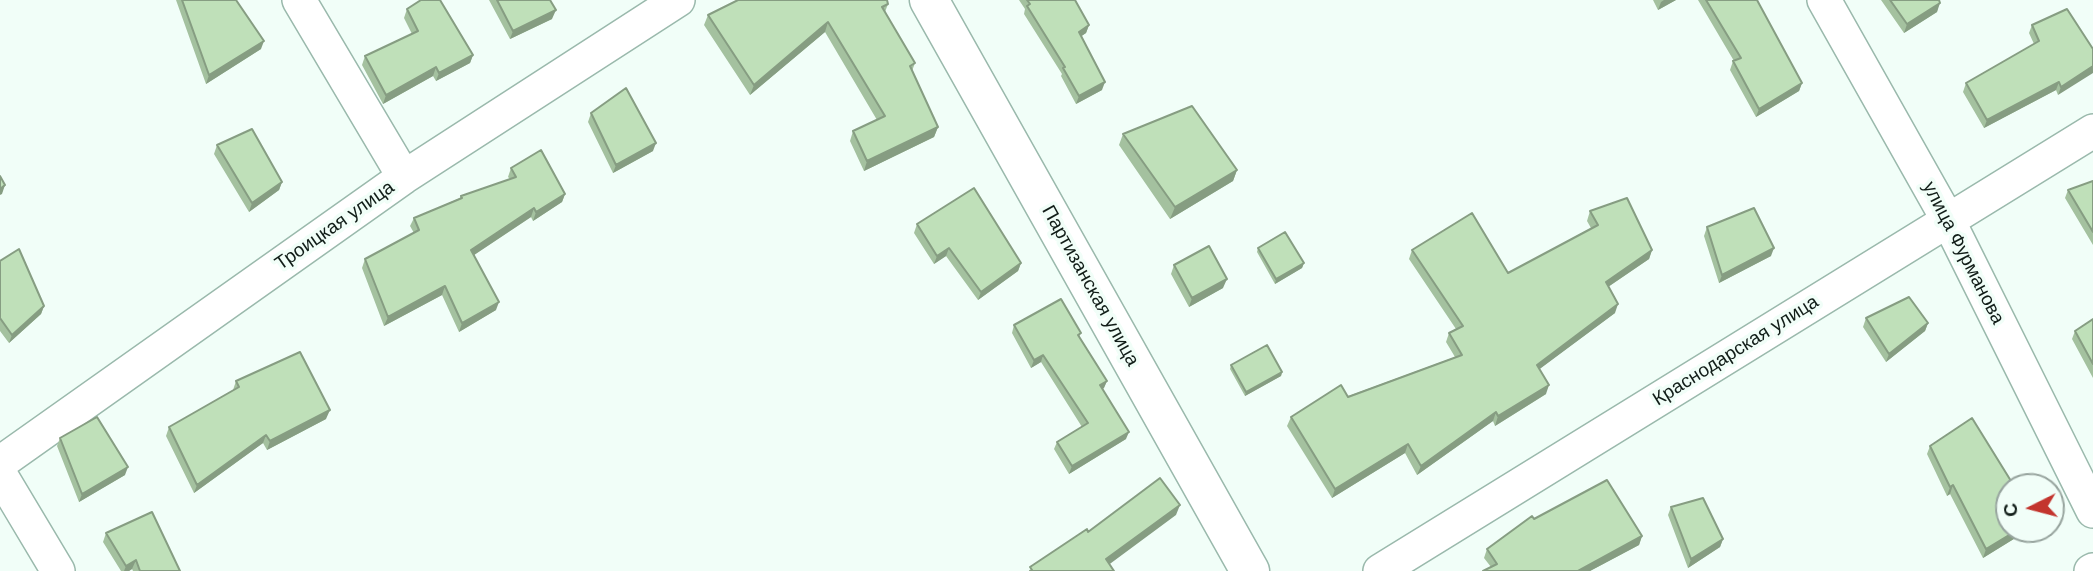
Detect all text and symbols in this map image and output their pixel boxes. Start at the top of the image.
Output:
street label: Троицкая улица [271,176,399,276]
street label: улица Фурманова [1917,178,2009,328]
street label: Партизанская улица [1036,202,1144,370]
street label: Краснодарская улица [1649,291,1823,411]
north arrow [1995,473,2065,543]
text: С [1999,502,2022,518]

